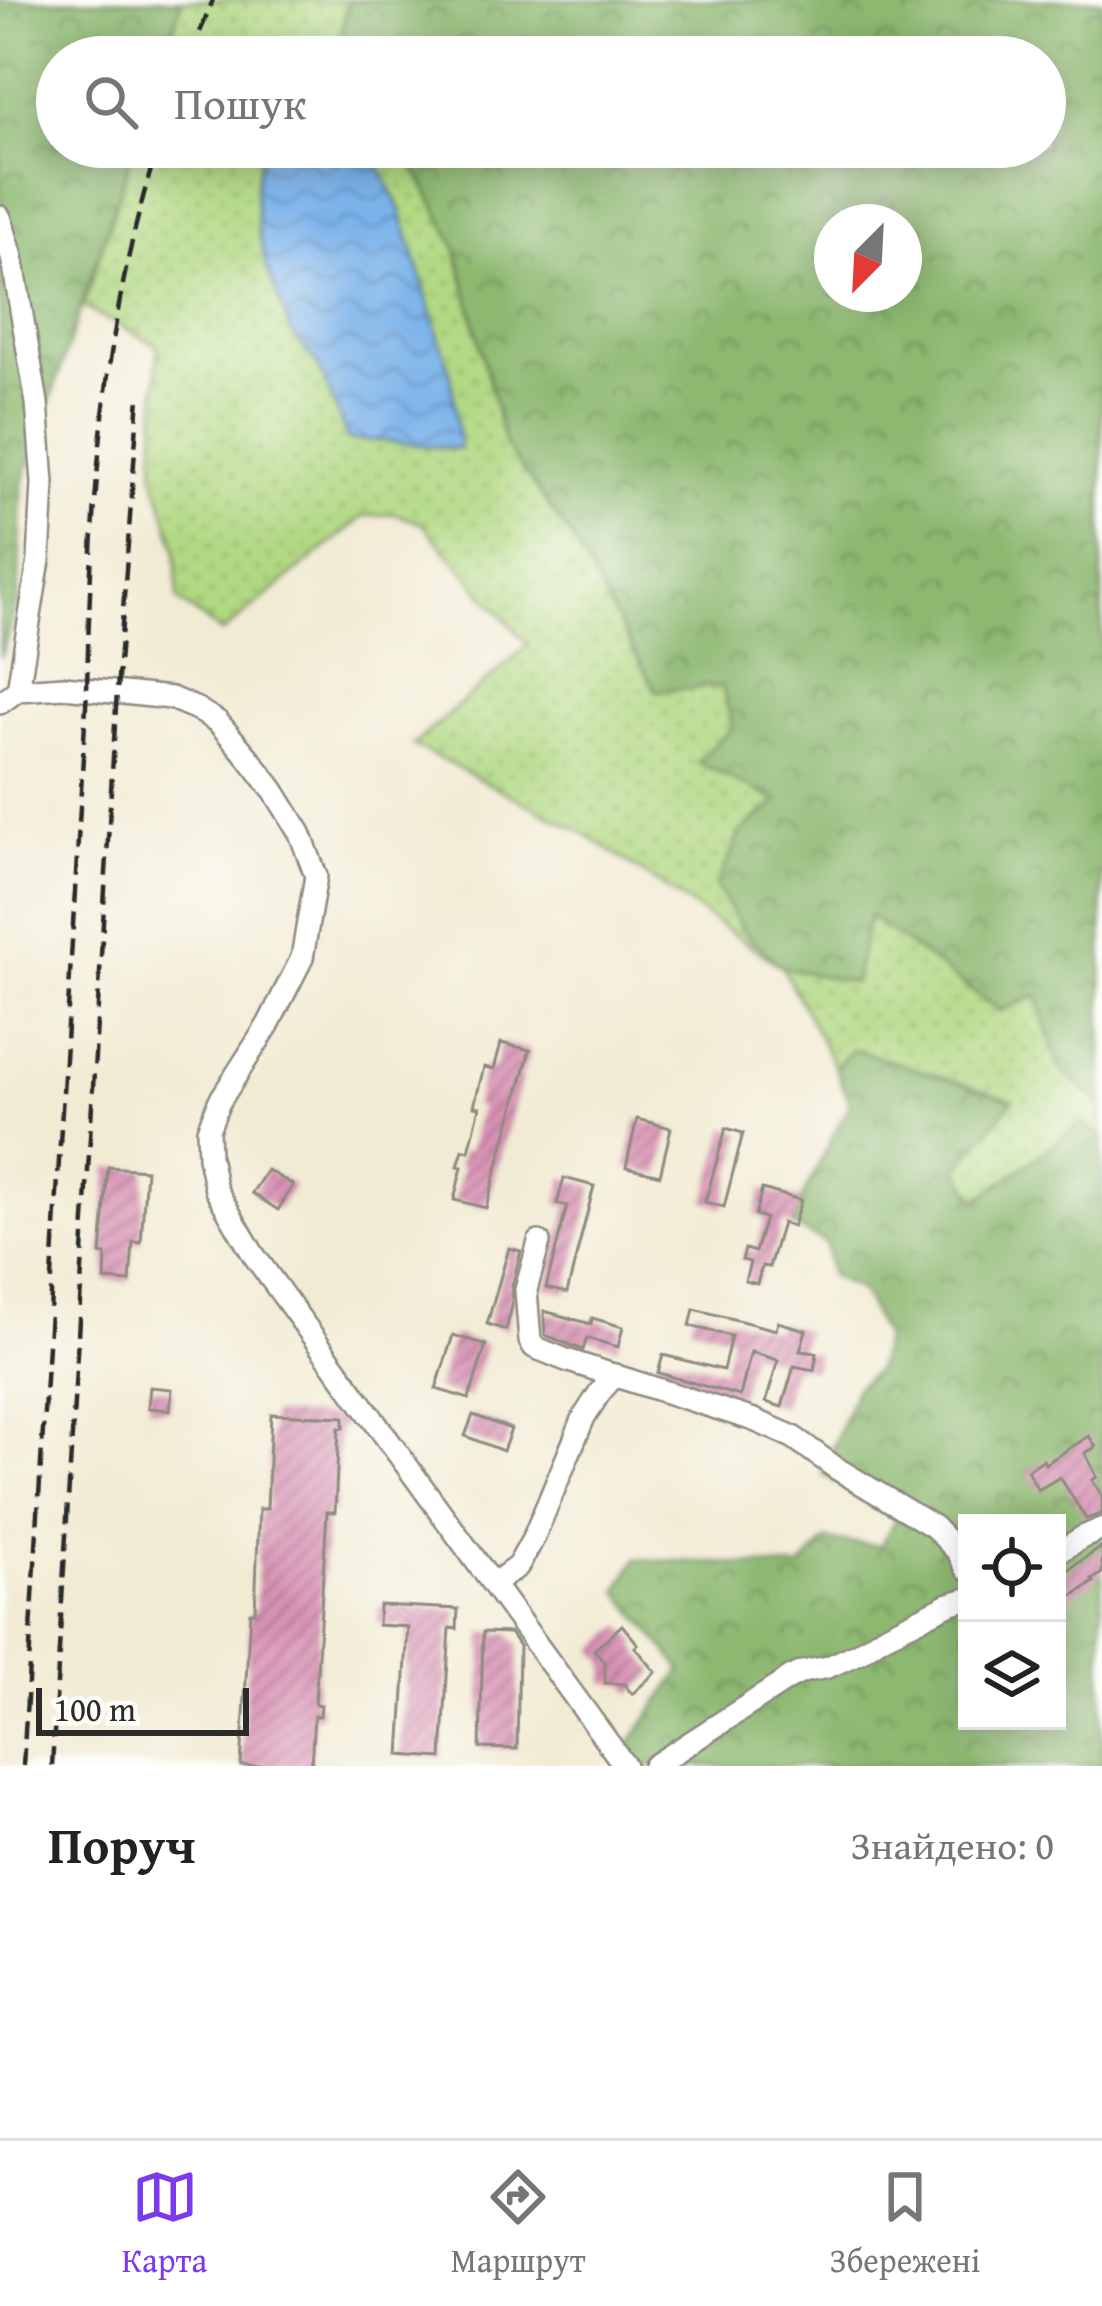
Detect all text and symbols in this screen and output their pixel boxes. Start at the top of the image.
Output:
search box [36,36,1066,168]
icon: search [78,69,144,135]
text: Пошук [174,70,307,135]
north arrow [814,204,922,312]
map controls [958,1514,1066,1730]
button: locate [958,1514,1066,1622]
button: layers [958,1622,1066,1730]
scale bar [36,1682,249,1735]
text: 100 m [54,1685,136,1733]
text: Поруч [48,1807,195,1882]
text: Знайдено: 0 [851,1816,1054,1873]
tab: Карта [122,2164,207,2284]
tab: Маршрут [451,2164,586,2284]
tab: Збережені [829,2164,980,2284]

